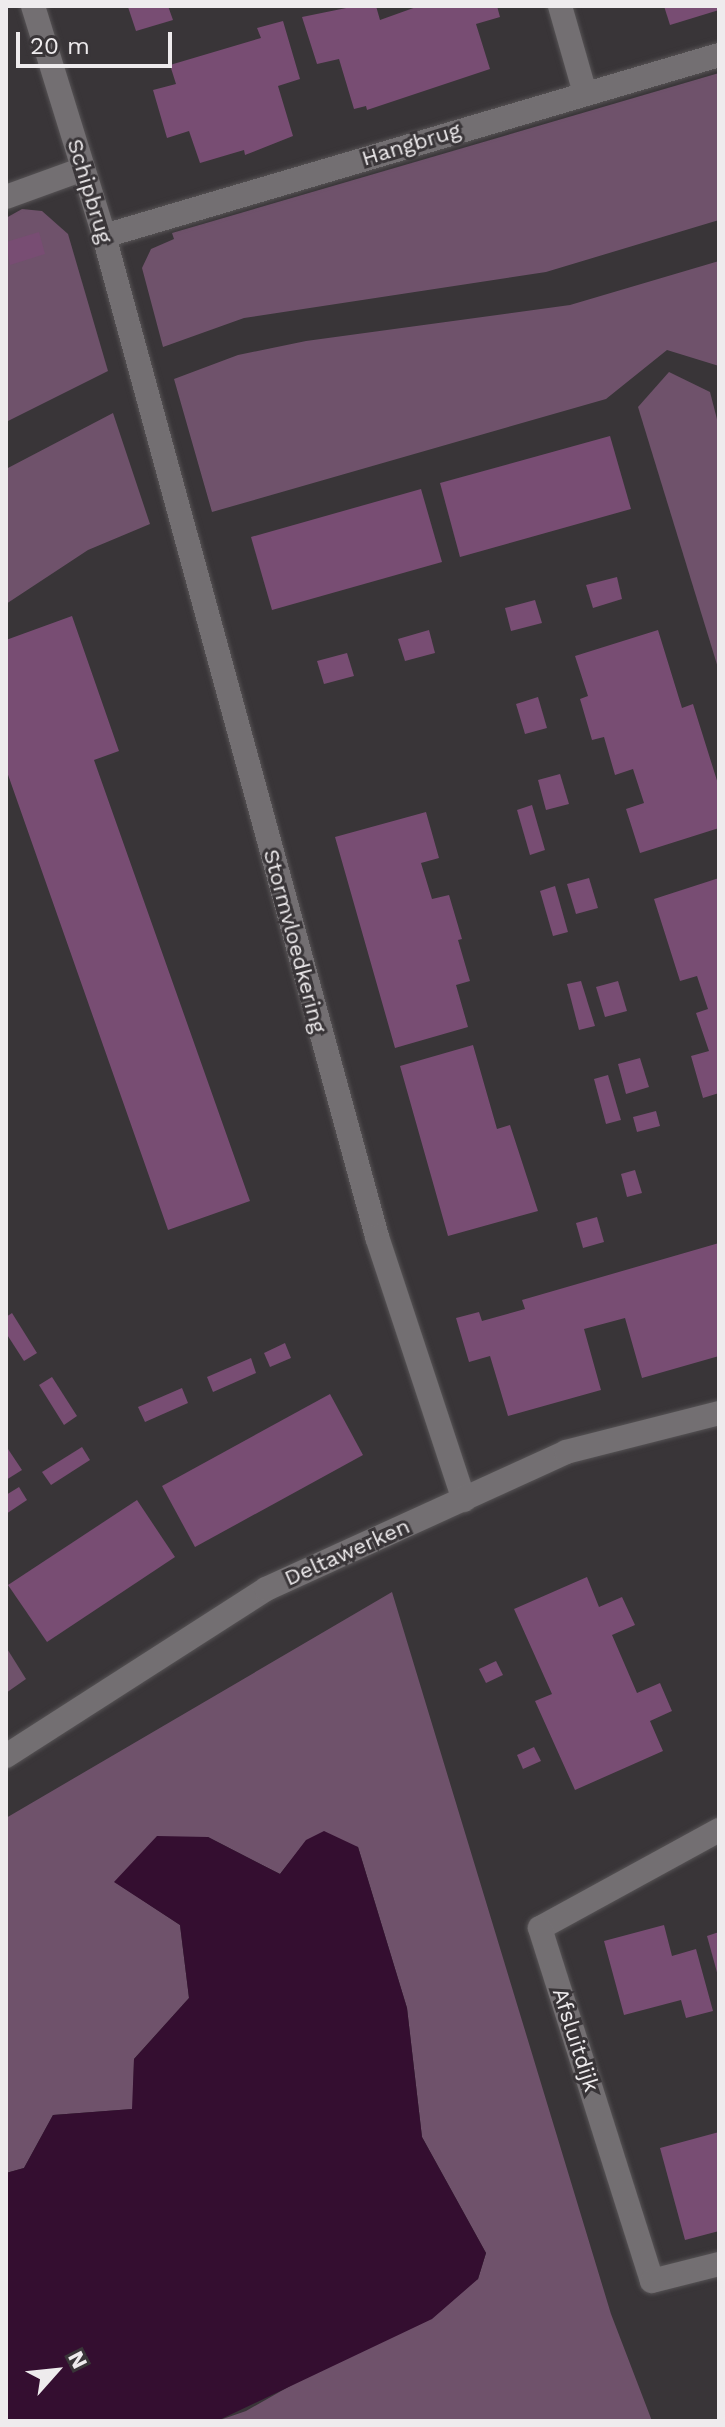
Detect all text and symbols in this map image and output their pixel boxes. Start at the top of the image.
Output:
scale bar [20,16,176,66]
text: 20 m [30,32,90,60]
street label: Hangbrug [358,116,464,172]
street label: Schipbrug [62,136,118,246]
street label: Stormvloedkering [258,846,332,1036]
street label: Deltawerken [280,1513,414,1591]
street label: Afsluitdijk [547,1985,605,2095]
north arrow [16,2331,96,2411]
text: N [63,2347,93,2373]

